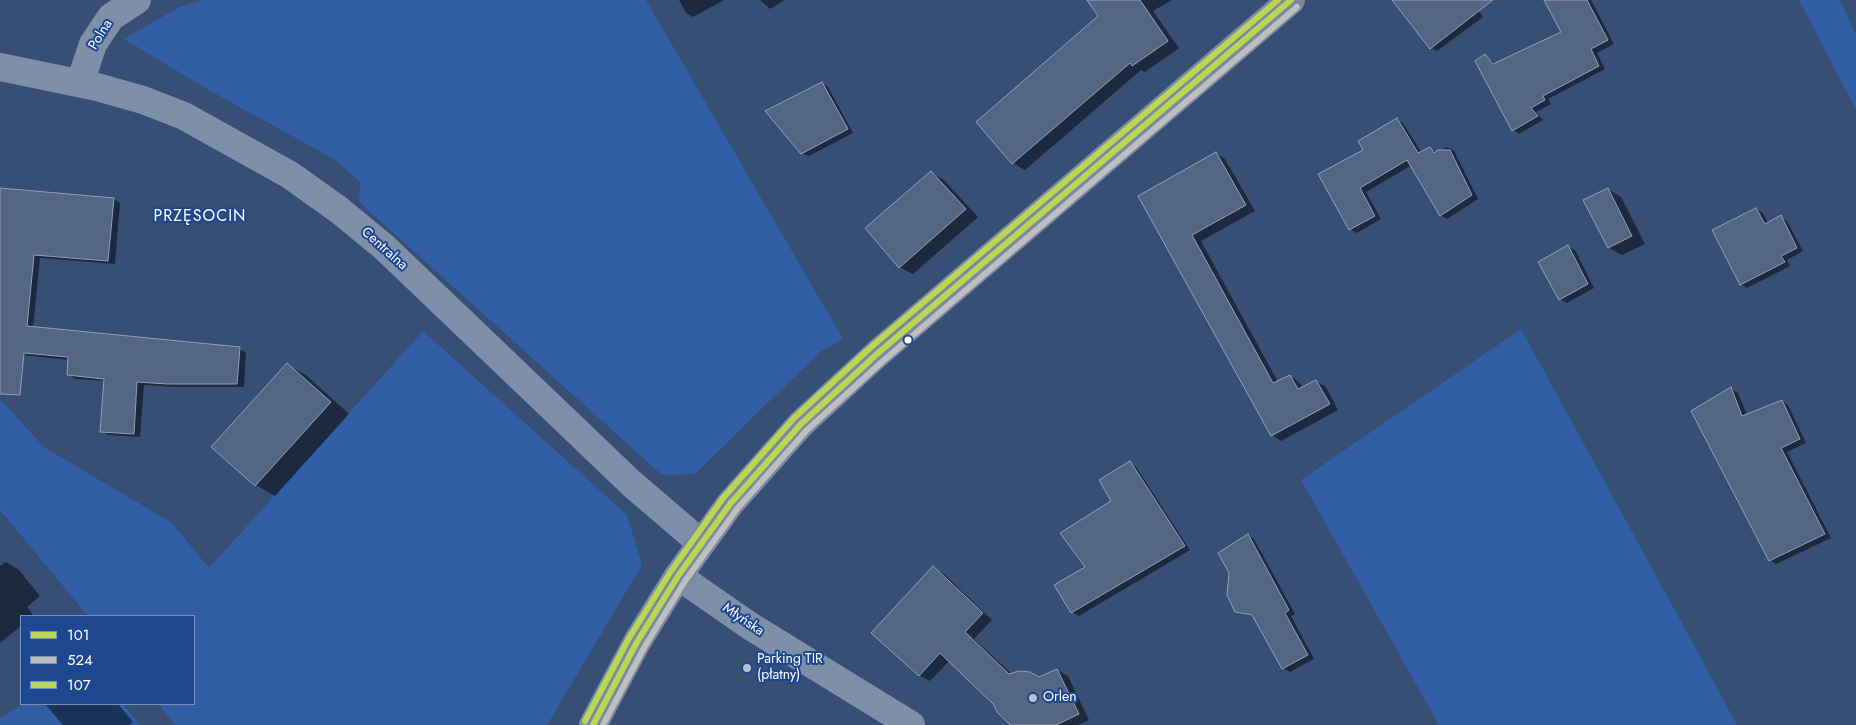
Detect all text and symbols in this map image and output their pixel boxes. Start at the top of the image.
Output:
street label: Polna [86,17,116,53]
district label: PRZĘSOCIN [152,207,248,227]
street label: Centralna [357,224,411,274]
unlabelled marker [903,335,913,345]
street label: Młyńska [719,600,767,640]
legend [20,615,195,705]
text: 101 [67,624,90,646]
text: 524 [67,649,93,671]
place label: Parking TIR (płatny) [757,652,823,684]
marker: Parking TIR (płatny) [741,662,753,674]
text: 107 [67,674,91,696]
place label: Orlen [1043,690,1077,706]
marker: Orlen [1027,692,1039,704]

